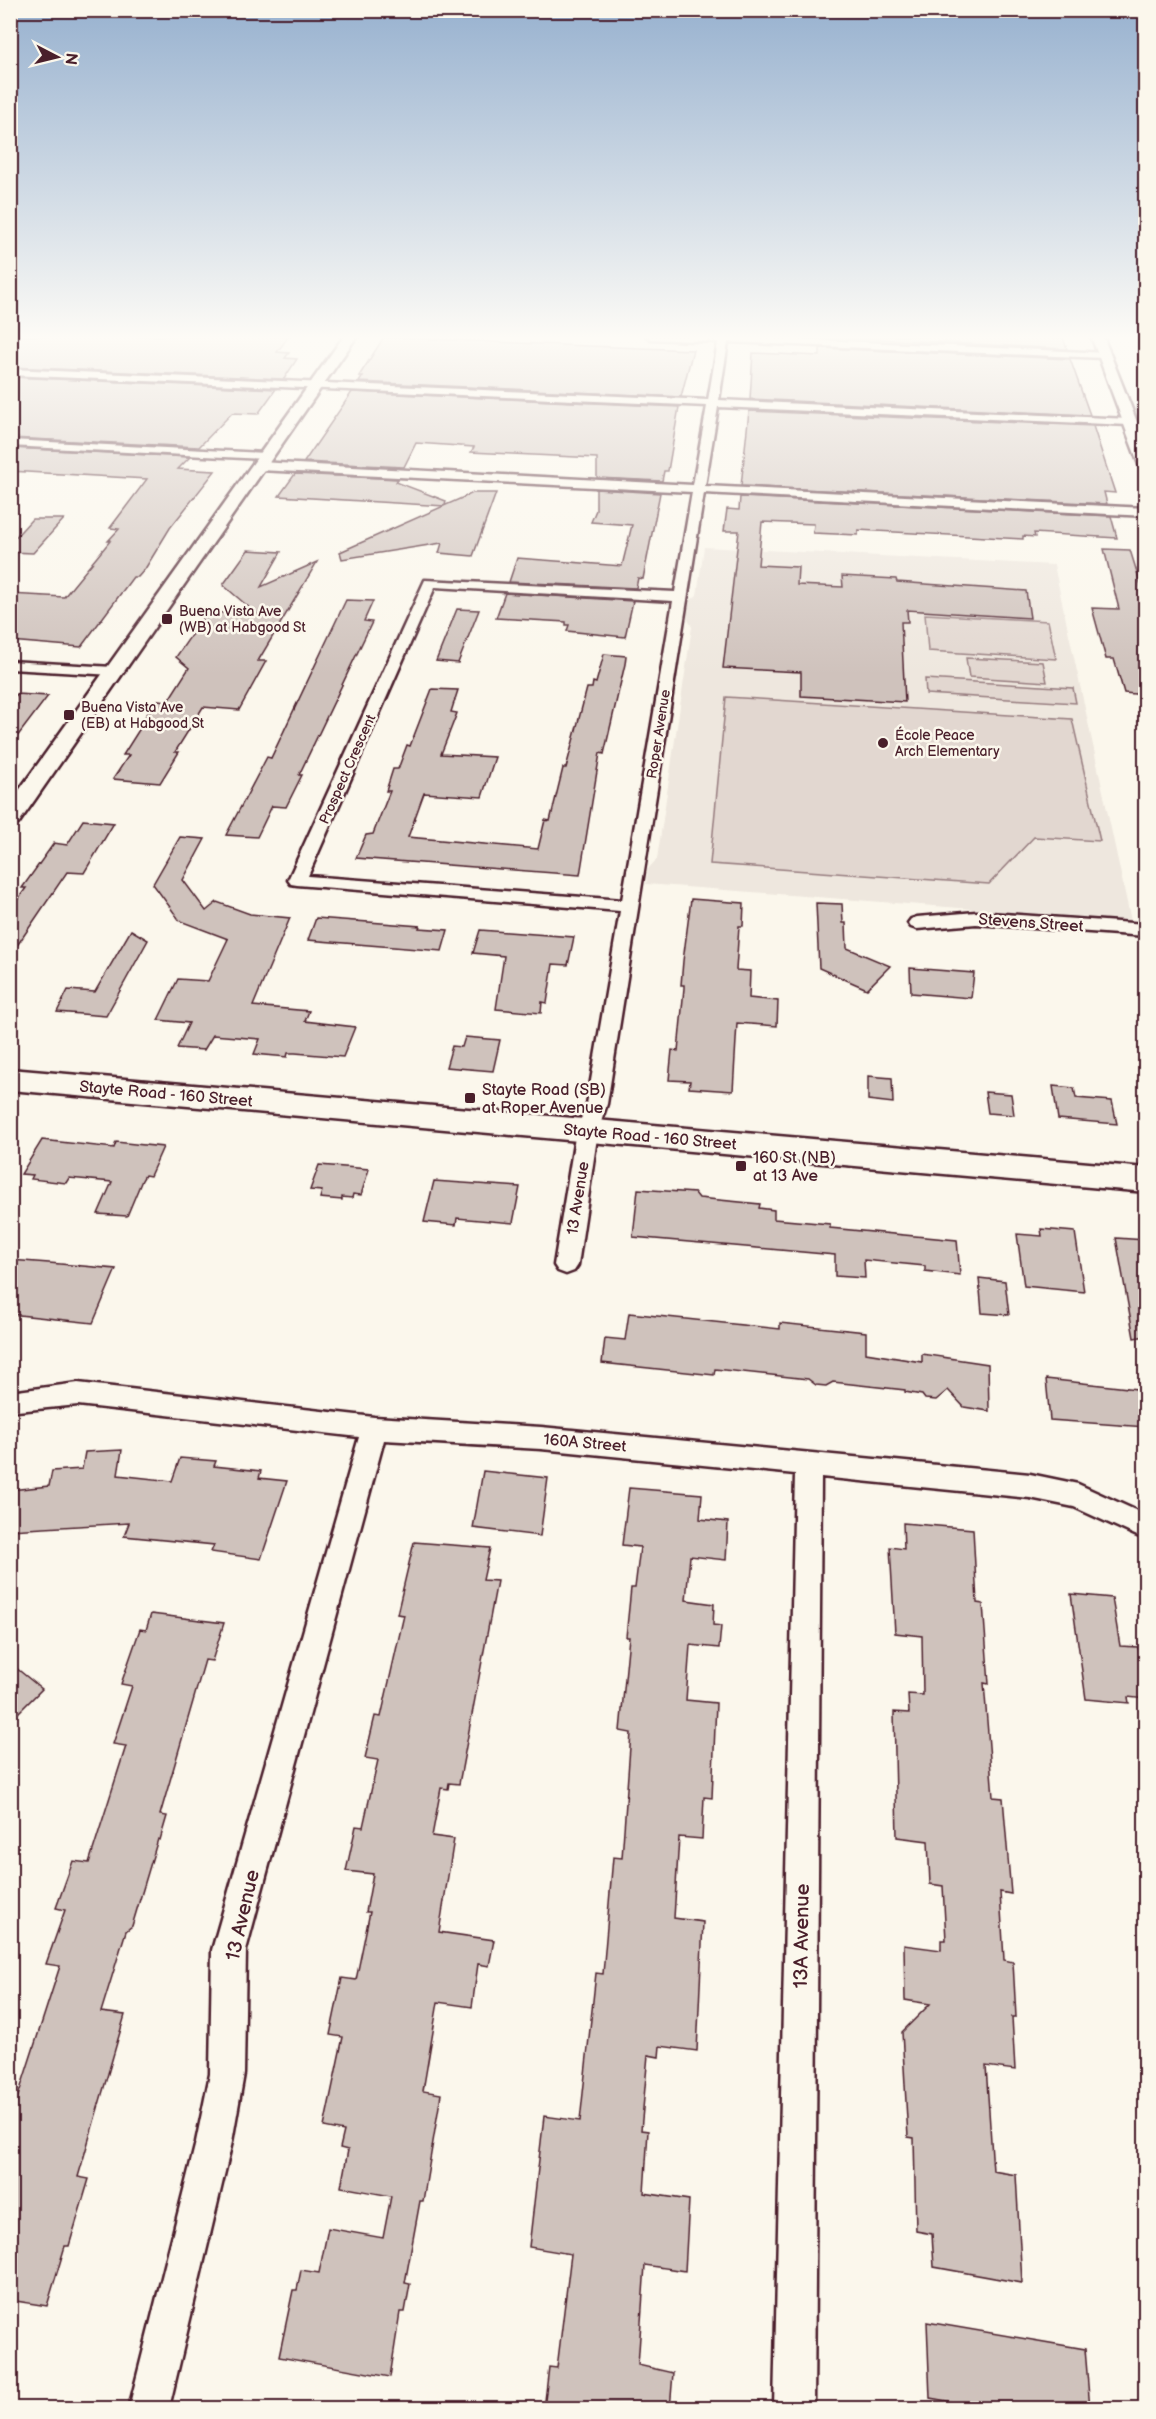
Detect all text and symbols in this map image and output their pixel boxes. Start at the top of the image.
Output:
north arrow [27,27,87,87]
text: N [60,52,81,66]
place label: Buena Vista Ave (WB) at Habgood St [179,603,306,636]
marker: Buena Vista Ave (WB) at Habgood St [160,612,174,626]
street label: Roper Avenue [643,688,674,780]
place label: Buena Vista Ave (EB) at Habgood St [81,699,205,732]
marker: Buena Vista Ave (EB) at Habgood St [62,708,76,722]
street label: Prospect Crescent [316,711,380,827]
place label: École Peace Arch Elementary [895,726,1000,760]
marker: École Peace Arch Elementary [876,736,890,750]
street label: Stevens Street [978,910,1084,937]
street label: Stayte Road - 160 Street [78,1077,253,1112]
place label: Stayte Road (SB) at Roper Avenue [482,1081,606,1118]
marker: Stayte Road (SB) at Roper Avenue [463,1091,477,1105]
street label: Stayte Road - 160 Street [562,1120,737,1155]
place label: 160 St (NB) at 13 Ave [753,1149,836,1186]
marker: 160 St (NB) at 13 Ave [734,1159,748,1173]
street label: 13 Avenue [563,1160,594,1236]
street label: 160A Street [543,1430,627,1457]
street label: 13 Avenue [221,1867,265,1963]
street label: 13A Avenue [789,1883,815,1989]

